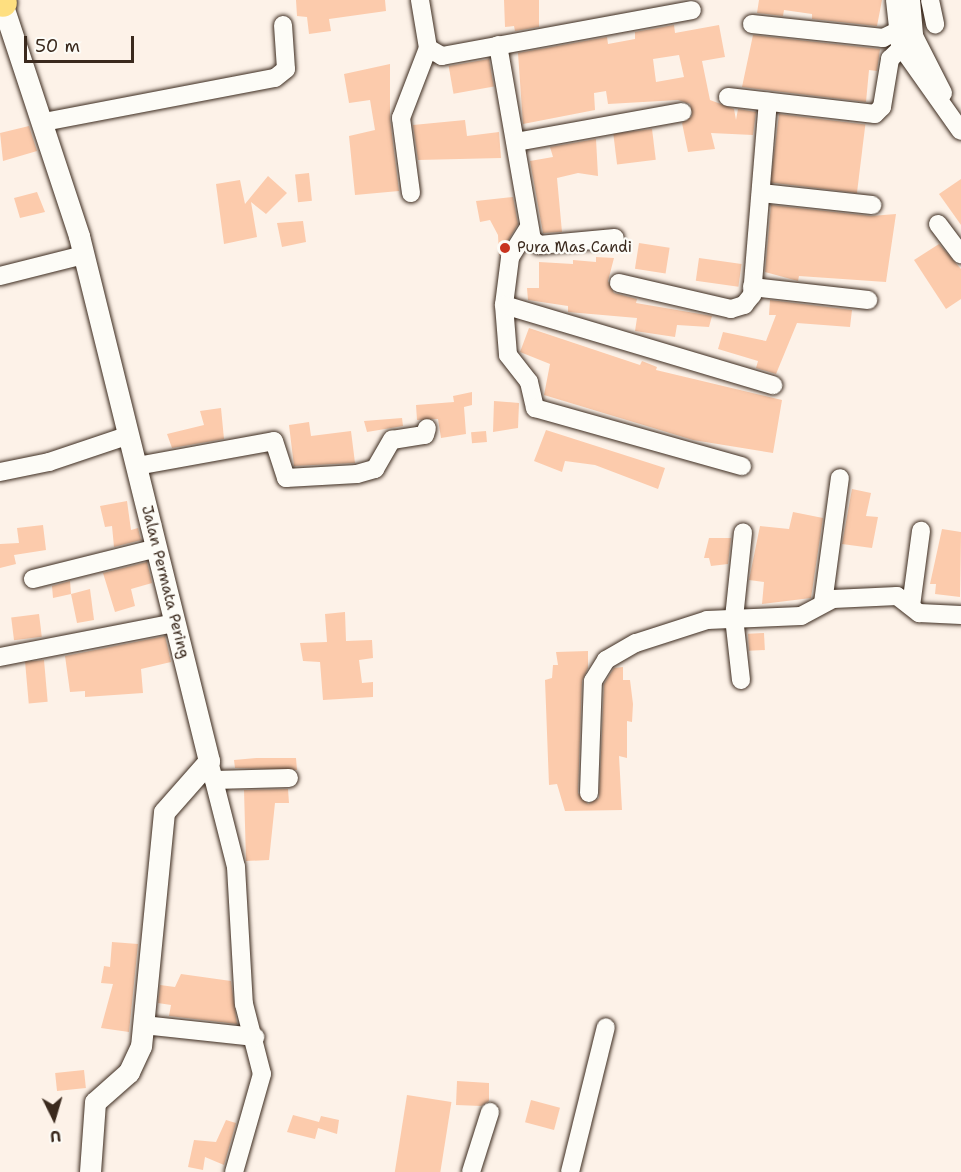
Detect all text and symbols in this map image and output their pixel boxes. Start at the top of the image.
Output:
scale bar [27,24,136,62]
text: 50 m [35,34,80,58]
place label: Pura Mas Candi [517,239,632,257]
marker: Pura Mas Candi [498,241,512,255]
street label: Jalan Permata Pering [137,504,193,660]
north arrow [24,1088,84,1148]
text: U [49,1125,62,1147]

